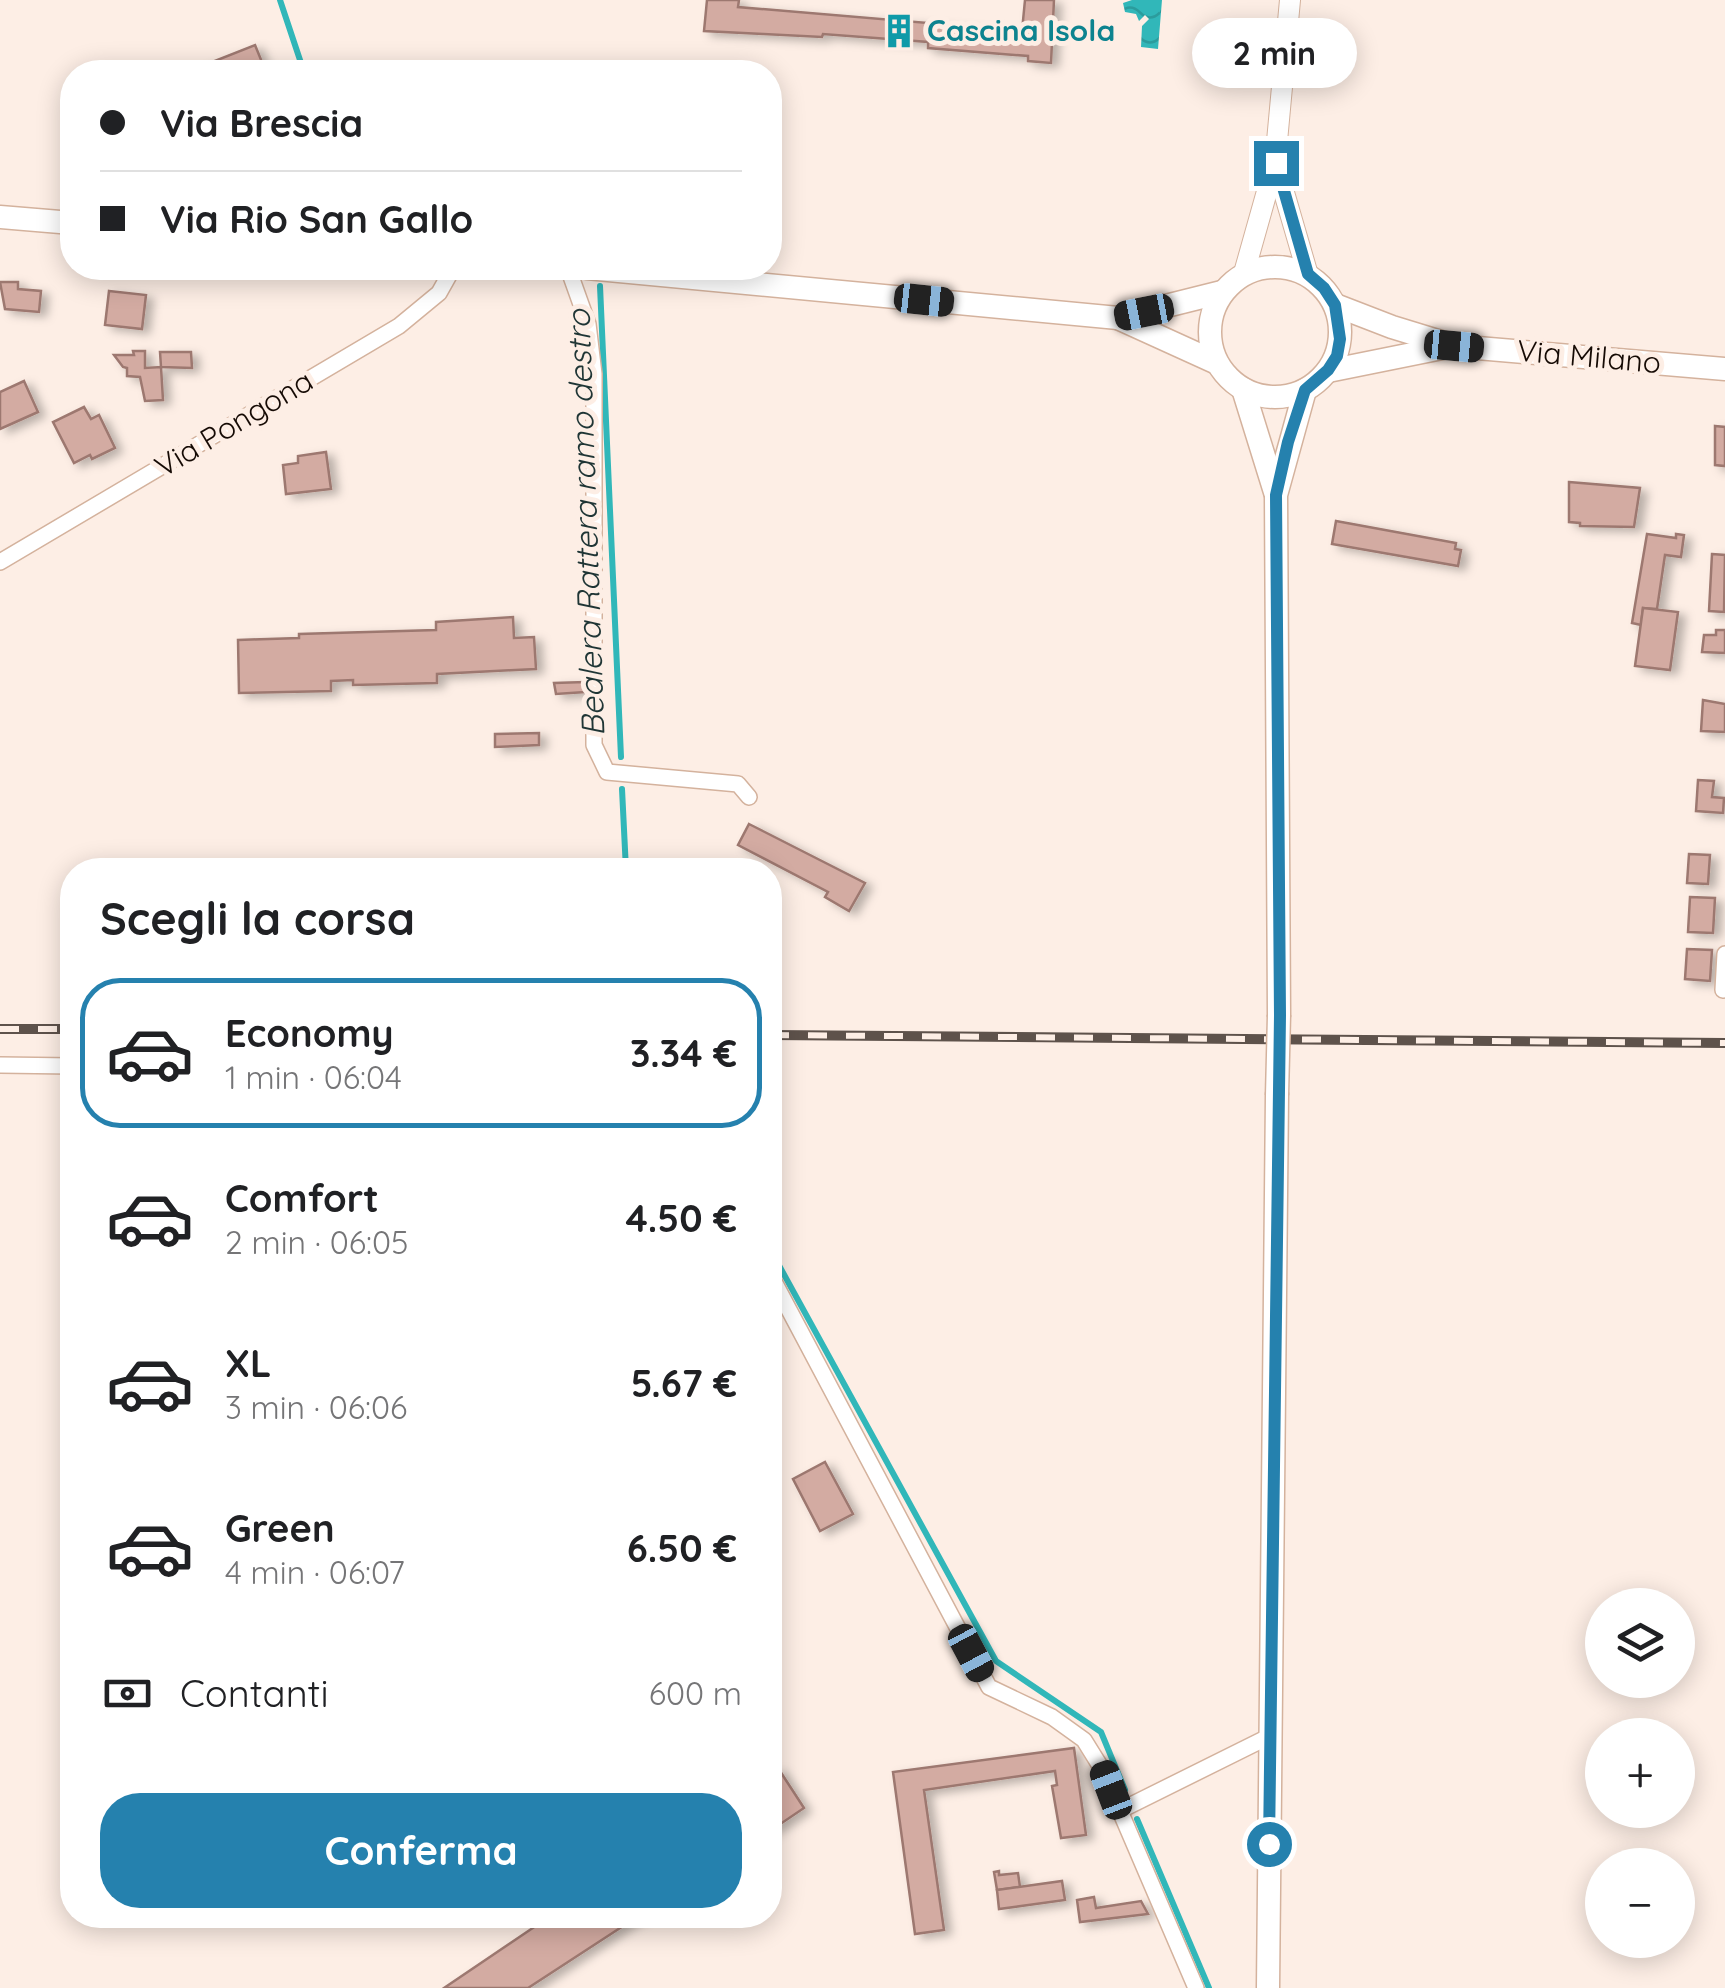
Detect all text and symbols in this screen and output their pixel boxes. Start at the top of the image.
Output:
place label: Cascina Isola [927,11,1115,49]
building icon: Cascina Isola [880,12,918,50]
callout: 2 min [1194,18,1358,88]
text: 2 min [1233,33,1316,73]
text: Via Brescia [160,99,363,147]
route end [1254,141,1299,186]
text: Via Rio San Gallo [160,195,473,243]
car [893,282,955,318]
car [1112,292,1176,332]
water label: Bealera Rattera ramo destro [558,307,612,737]
car [1423,328,1485,364]
street label: Via Milano [1515,331,1663,381]
street label: Via Pongona [148,361,319,485]
text: Scegli la corsa [100,890,415,946]
icon: car [105,1008,195,1098]
text: Economy [225,1009,394,1057]
text: 3.34 € [630,1029,737,1077]
text: 1 min · 06:04 [225,1057,402,1097]
icon: car [105,1173,195,1263]
text: Comfort [225,1174,379,1222]
text: 4.50 € [626,1194,737,1242]
text: 2 min · 06:05 [225,1222,408,1262]
icon: car [105,1338,195,1428]
text: XL [225,1339,271,1387]
text: 5.67 € [631,1359,737,1407]
text: 3 min · 06:06 [225,1387,407,1427]
icon: car [105,1503,195,1593]
text: Green [225,1504,335,1552]
text: 6.50 € [627,1524,737,1572]
text: 4 min · 06:07 [225,1552,405,1592]
map controls [1585,1588,1695,1958]
button: layers [1585,1588,1695,1698]
car [944,1619,998,1687]
icon: cash [100,1666,155,1721]
text: Contanti [180,1669,329,1717]
text: 600 m [649,1673,742,1713]
button: + [1585,1718,1695,1828]
car [1086,1757,1136,1823]
button: Conferma [100,1793,742,1908]
route start [1247,1822,1292,1867]
button: − [1585,1848,1695,1958]

